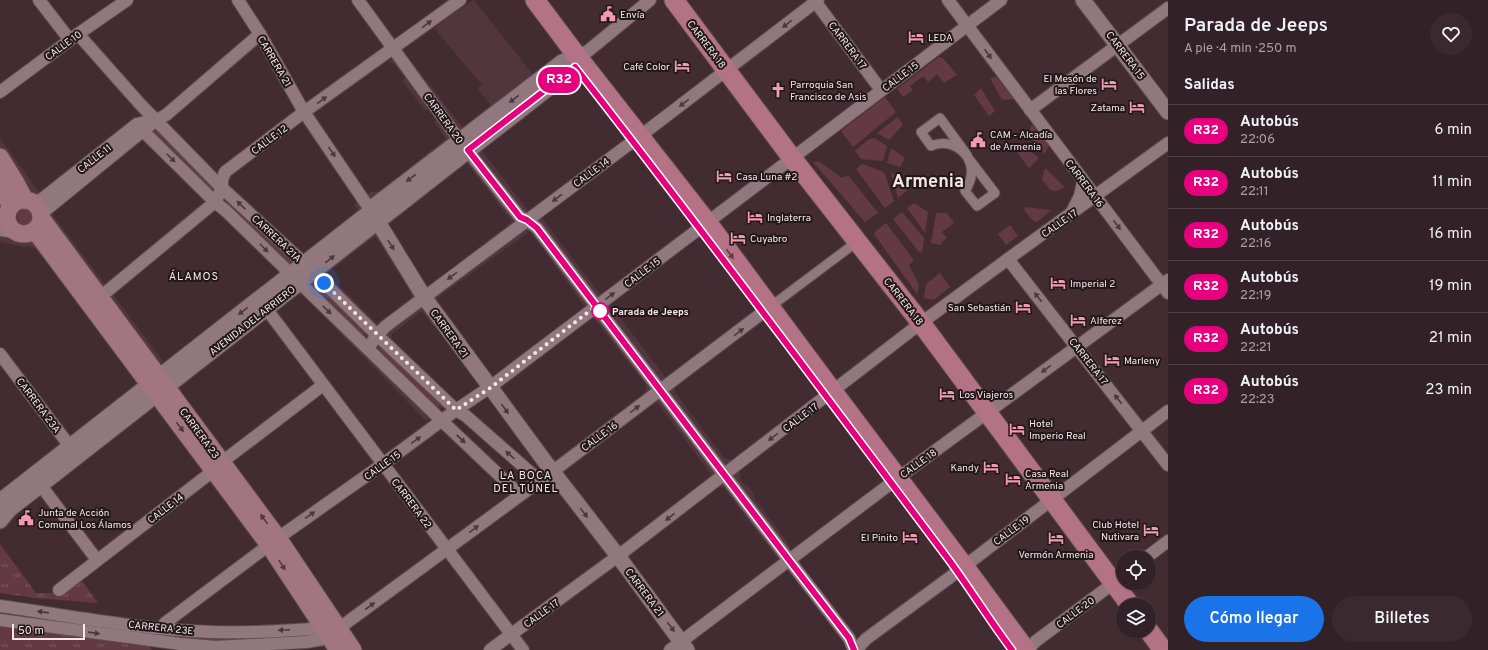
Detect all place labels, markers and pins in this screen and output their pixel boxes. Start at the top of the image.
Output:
public building icon: Envía [599,5,617,23]
place label: Envía [620,9,644,22]
hotel icon: LEDA [907,28,925,46]
place label: LEDA [928,32,953,45]
hotel icon: Café Color [673,57,691,75]
place label: Café Color [623,61,670,74]
place label: El Mesón de las Flores [1044,73,1097,98]
hotel icon: El Mesón de las Flores [1100,75,1118,93]
place label: Parroquia San Francisco de Asis [790,79,867,104]
church icon: Parroquia San Francisco de Asis [769,81,787,99]
hotel icon: Zatama [1128,98,1146,116]
place label: Zatama [1091,102,1125,115]
place label: CAM - Alcadía de Armenia [990,129,1052,154]
public building icon: CAM - Alcadía de Armenia [969,131,987,149]
hotel icon: Casa Luna #2 [715,167,733,185]
place label: Casa Luna #2 [736,171,797,184]
hotel icon: Inglaterra [746,208,764,226]
place label: Inglaterra [767,212,811,225]
hotel icon: Cuyabro [729,229,747,247]
place label: Cuyabro [750,233,788,246]
hotel icon: Imperial 2 [1049,274,1067,292]
place label: Imperial 2 [1070,278,1115,291]
hotel icon: San Sebastián [1014,298,1032,316]
marker: Parada de Jeeps [591,302,609,320]
place label: San Sebastián [948,302,1011,315]
place label: Parada de Jeeps [612,306,689,319]
hotel icon: Alferez [1069,311,1087,329]
place label: Alferez [1090,315,1122,328]
hotel icon: Marleny [1103,351,1121,369]
place label: Marleny [1124,355,1160,368]
hotel icon: Los Viajeros [938,385,956,403]
place label: Los Viajeros [959,389,1013,402]
place label: Hotel Imperio Real [1029,418,1086,443]
hotel icon: Hotel Imperio Real [1008,420,1026,438]
hotel icon: Kandy [982,458,1000,476]
place label: Kandy [950,462,979,475]
place label: Casa Real Armenia [1025,468,1069,493]
hotel icon: Casa Real Armenia [1004,470,1022,488]
place label: Junta de Acción Comunal Los Álamos [38,507,132,532]
public building icon: Junta de Acción Comunal Los Álamos [17,509,35,527]
place label: Club Hotel Nutivara [1092,519,1139,544]
hotel icon: Club Hotel Nutivara [1142,521,1160,539]
hotel icon: El Pinito [901,528,919,546]
hotel icon: Vermón Armenia [1047,529,1065,547]
place label: El Pinito [861,532,898,545]
place label: Vermón Armenia [1019,549,1093,562]

